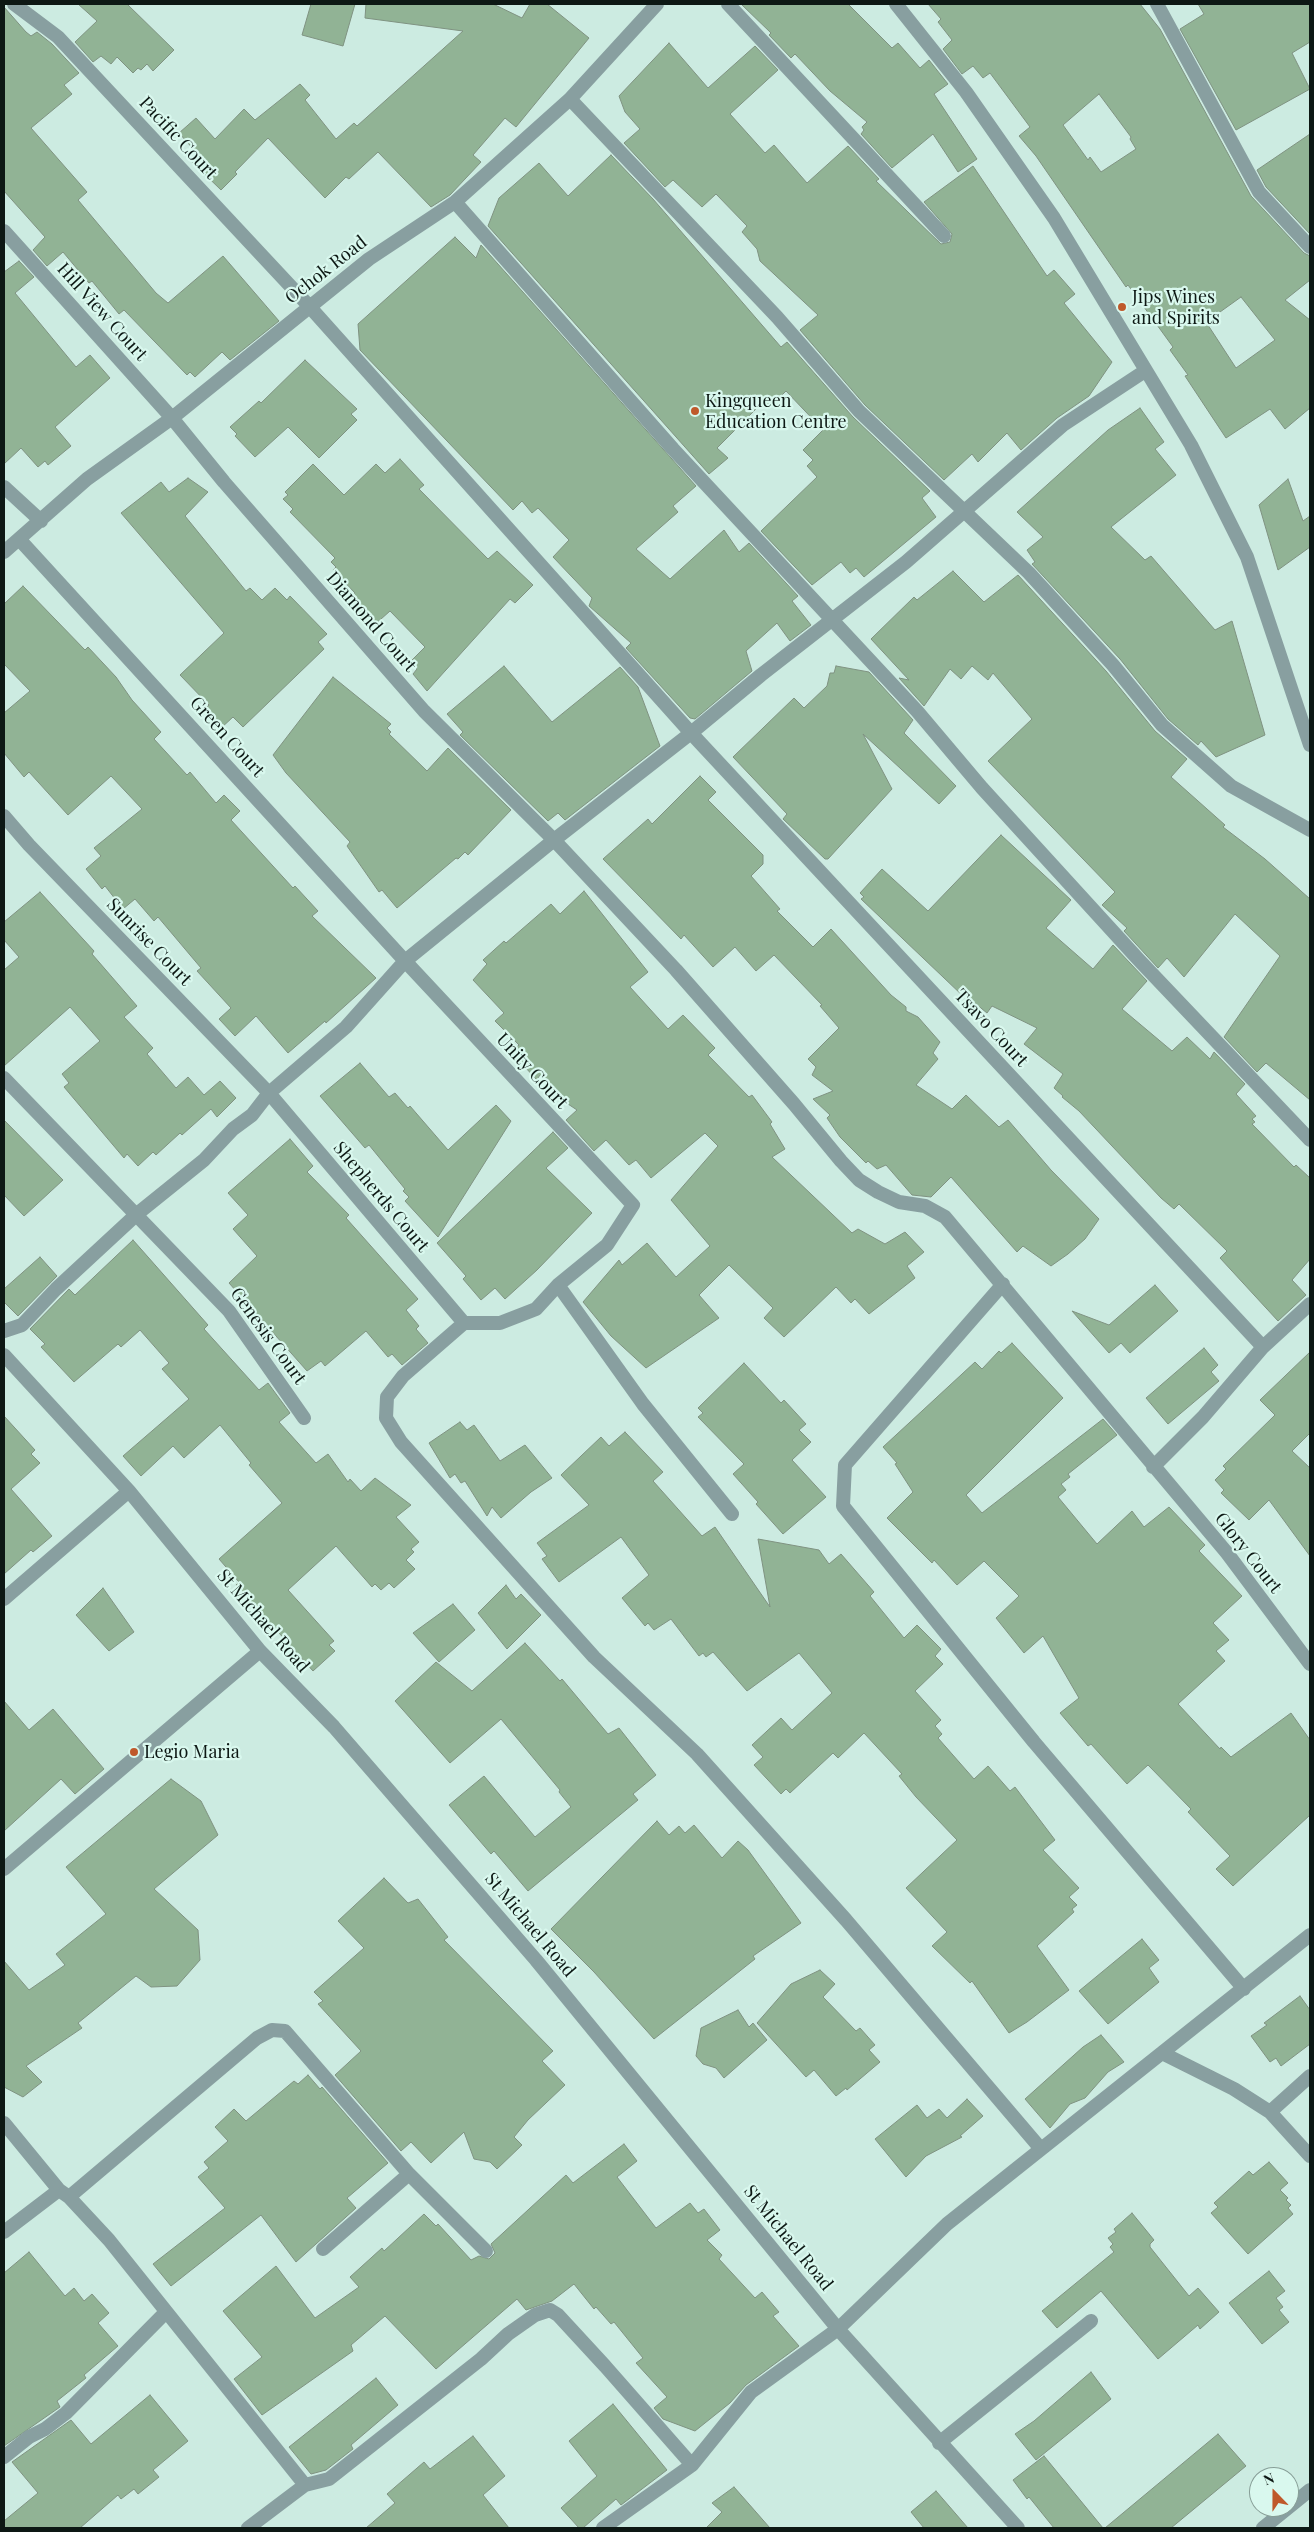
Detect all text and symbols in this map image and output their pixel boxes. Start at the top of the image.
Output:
street label: Pacific Court [134,92,222,184]
street label: Ochok Road [281,231,371,309]
street label: Hill View Court [52,259,152,365]
place label: Jips Wines and Spirits [1132,286,1220,328]
marker: Jips Wines and Spirits [1116,301,1128,313]
place label: Kingqueen Education Centre [705,390,847,432]
marker: Kingqueen Education Centre [689,405,701,417]
street label: Diamond Court [322,567,420,677]
street label: Green Court [185,692,269,782]
street label: Sunrise Court [102,894,196,990]
street label: Tsavo Court [950,985,1032,1071]
street label: Unity Court [492,1029,572,1113]
street label: Shepherds Court [329,1137,433,1257]
street label: Genesis Court [226,1283,310,1389]
street label: Glory Court [1210,1509,1286,1597]
street label: St Michael Road [212,1565,314,1677]
place label: Legio Maria [144,1741,240,1763]
marker: Legio Maria [128,1746,140,1758]
street label: St Michael Road [480,1868,580,1982]
street label: St Michael Road [739,2181,837,2295]
north arrow [1249,2467,1299,2517]
text: N [1260,2468,1277,2489]

